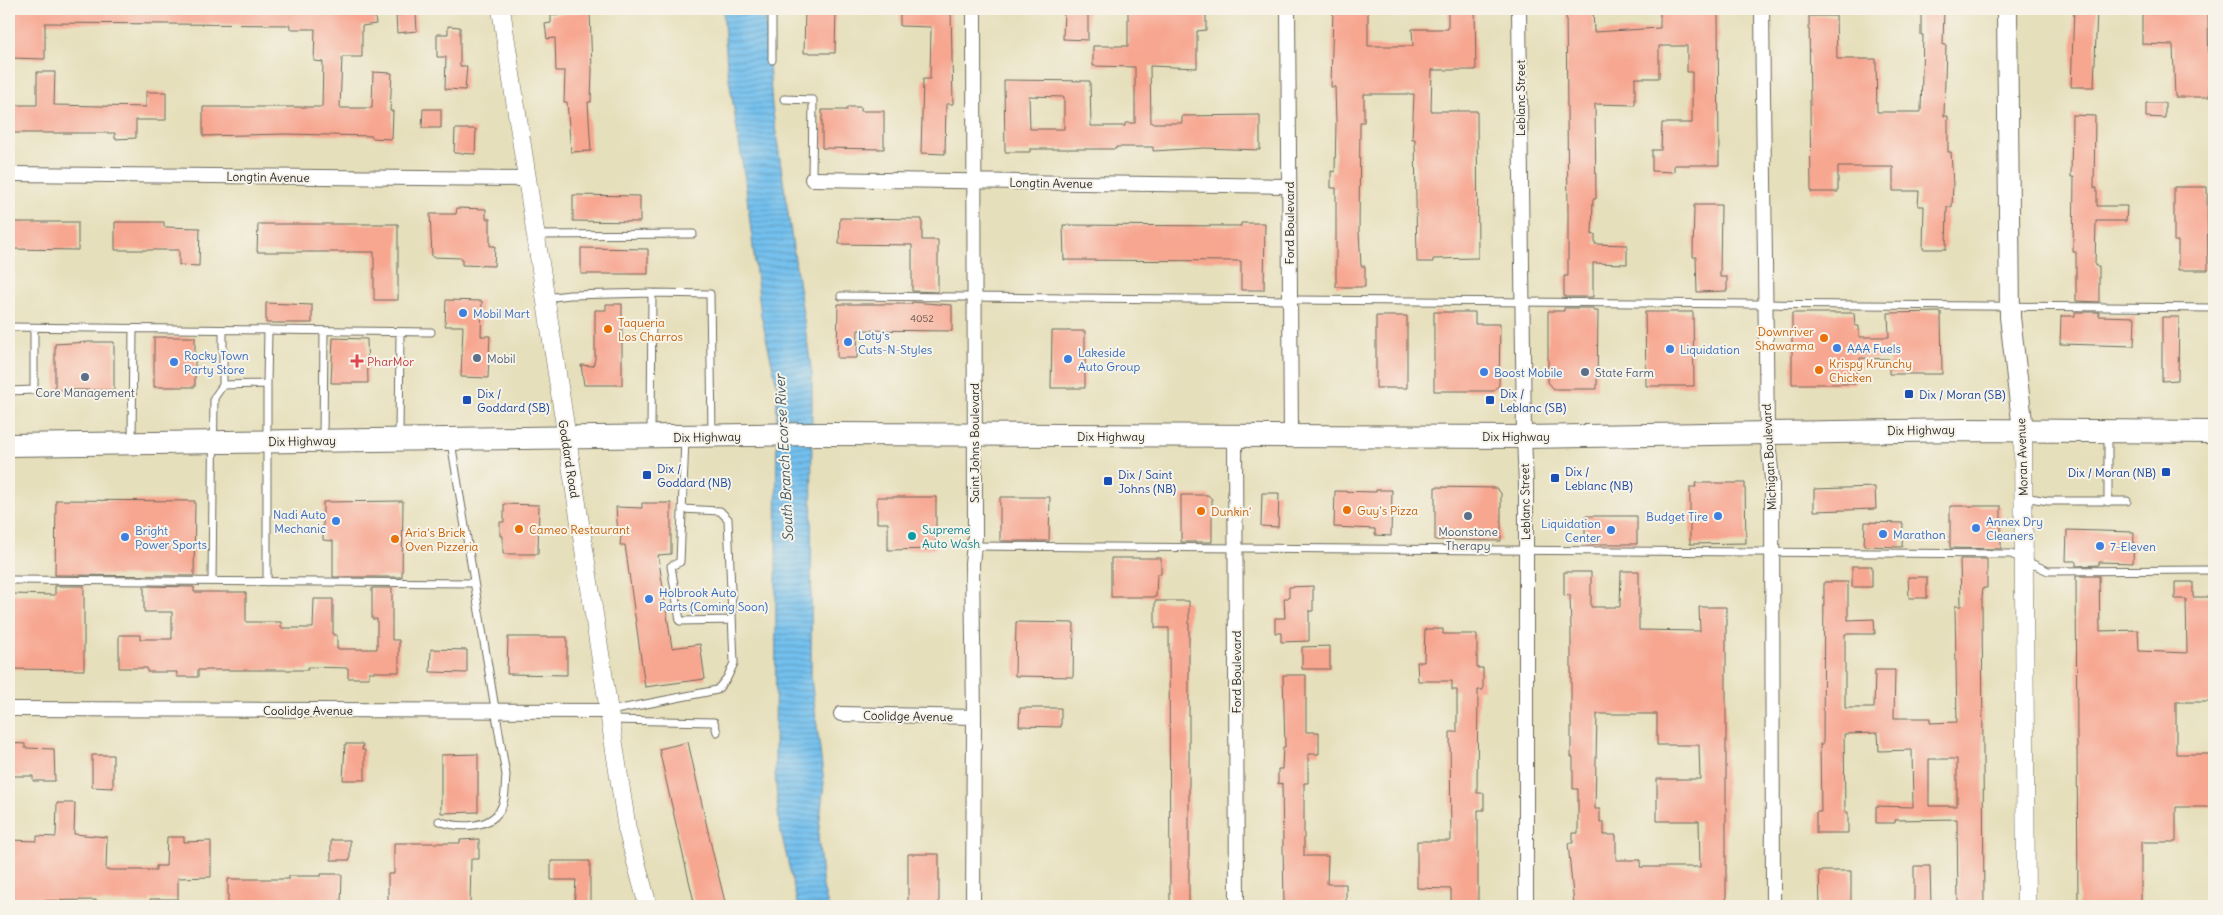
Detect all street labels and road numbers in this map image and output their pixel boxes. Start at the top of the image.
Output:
street label: Leblanc Street [1513,60,1528,136]
street label: Longtin Avenue [226,169,310,185]
street label: Longtin Avenue [1009,175,1093,191]
street label: Ford Boulevard [1282,182,1297,264]
street label: Saint Johns Boulevard [967,383,982,503]
street label: Michigan Boulevard [1759,403,1779,511]
street label: Moran Avenue [2013,418,2031,496]
street label: Goddard Road [555,419,583,499]
street label: Dix Highway [1887,422,1955,438]
street label: Dix Highway [673,429,741,445]
street label: Dix Highway [1077,429,1145,444]
street label: Dix Highway [1482,429,1550,444]
street label: Dix Highway [268,433,336,449]
street label: Leblanc Street [1517,464,1533,540]
street label: Ford Boulevard [1229,631,1244,713]
street label: Coolidge Avenue [263,703,353,718]
street label: Coolidge Avenue [863,708,953,724]

